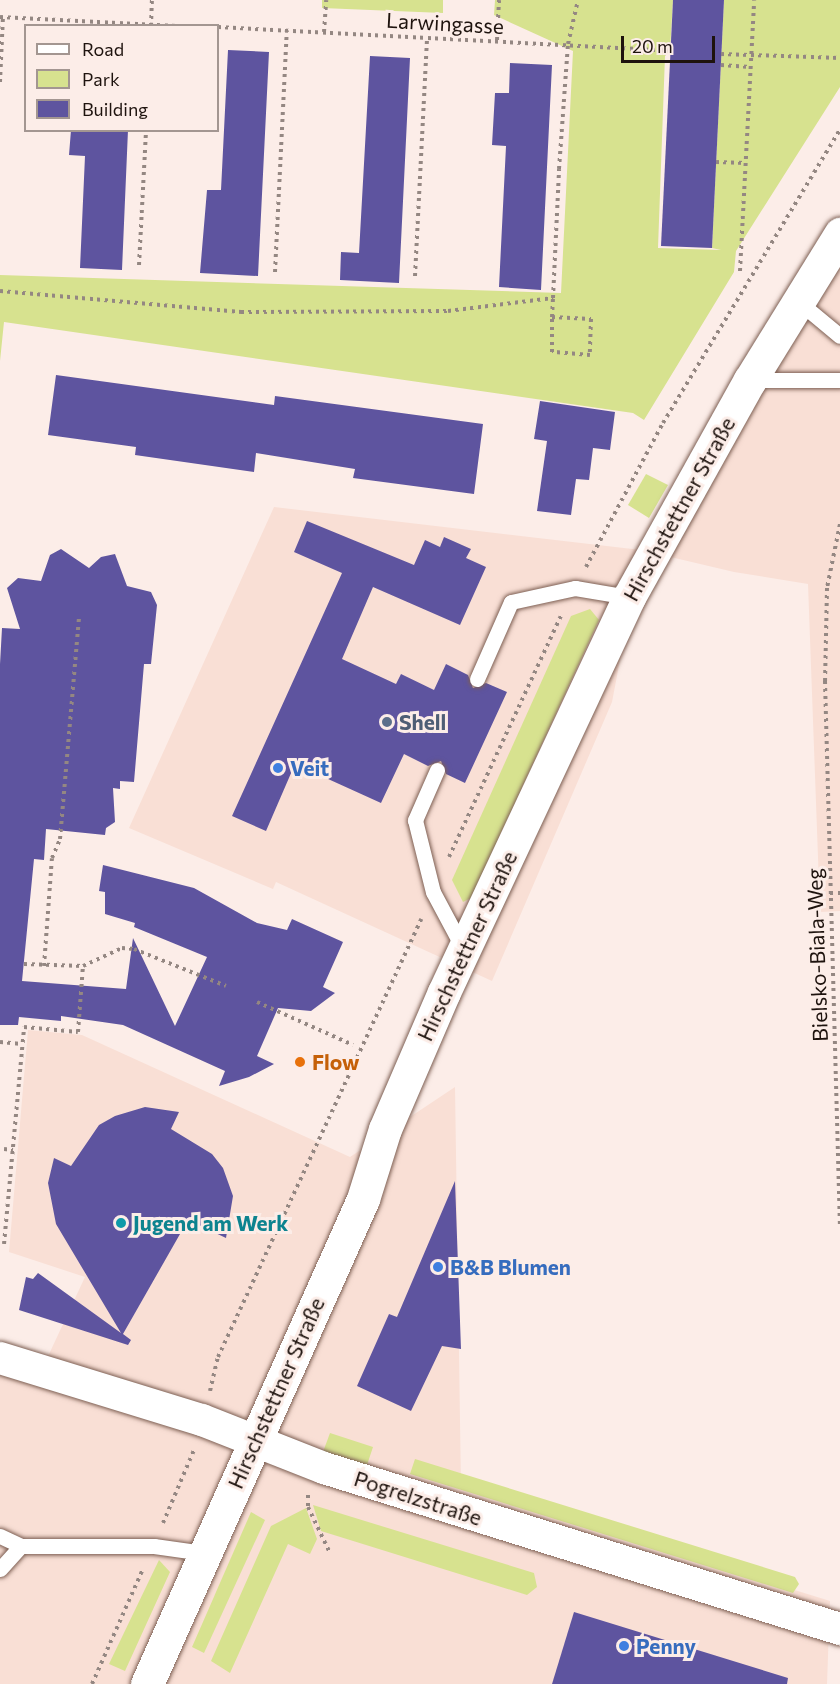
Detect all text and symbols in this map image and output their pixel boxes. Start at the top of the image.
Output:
street label: Larwingasse [385,7,505,39]
legend [24,24,219,132]
scale bar [624,24,718,62]
text: 20 m [632,35,673,57]
text: Road [82,38,124,60]
text: Park [82,68,120,90]
text: Building [82,98,148,120]
street label: Hirschstettner Straße [618,413,740,605]
place label: Shell [399,709,446,735]
marker: Shell [380,715,394,729]
place label: Veit [290,755,329,781]
marker: Veit [271,761,285,775]
street label: Hirschstettner Straße [412,847,522,1045]
street label: Bielsko-Biala-Weg [801,868,833,1042]
place label: Flow [312,1049,359,1075]
marker: Flow [293,1055,307,1069]
place label: Jugend am Werk [133,1210,288,1236]
marker: Jugend am Werk [114,1216,128,1230]
place label: B&B Blumen [450,1254,571,1280]
marker: B&B Blumen [431,1260,445,1274]
street label: Hirschstettner Straße [223,1294,329,1492]
street label: Pogrelzstraße [351,1466,485,1530]
place label: Penny [636,1633,696,1659]
marker: Penny [617,1639,631,1653]

